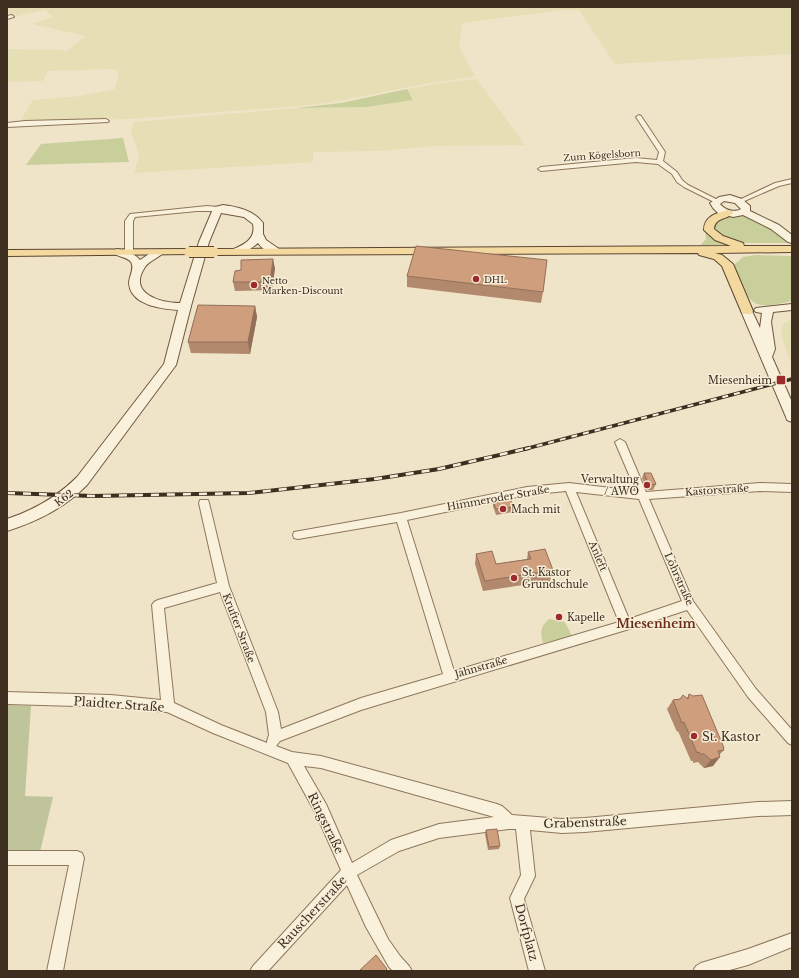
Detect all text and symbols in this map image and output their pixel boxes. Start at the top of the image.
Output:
street label: Zum Kögelsborn [563,147,641,163]
marker: DHL [471,274,481,284]
place label: DHL [484,274,507,285]
place label: Netto Marken-Discount [262,275,344,296]
marker: Netto Marken-Discount [249,280,259,290]
place label: Miesenheim [708,374,772,387]
marker: Miesenheim [775,374,787,386]
place label: Verwaltung / AWO [580,473,640,498]
marker: Verwaltung / AWO [642,480,652,490]
street label: Kastorstraße [685,481,750,499]
street label: Himmeroder Straße [446,483,551,513]
street label: K62 [52,487,76,509]
place label: Mach mit [511,503,561,516]
marker: Mach mit [498,504,508,514]
street label: Anleft [585,538,610,573]
street label: Löhrstraße [662,550,697,608]
place label: St. Kastor Grundschule [522,566,589,591]
marker: St. Kastor Grundschule [509,573,519,583]
street label: Krufter Straße [220,591,258,665]
place label: Kapelle [567,611,605,624]
marker: Kapelle [554,612,564,622]
district label: Miesenheim [616,616,697,631]
street label: Jahnstraße [451,653,509,681]
street label: Plaidter Straße [73,693,165,715]
place label: St. Kastor [702,729,761,744]
marker: St. Kastor [689,731,699,741]
street label: Ringstraße [305,790,347,856]
street label: Grabenstraße [543,813,627,831]
street label: Rauscherstraße [274,872,350,952]
street label: Dorfplatz [512,902,542,963]

